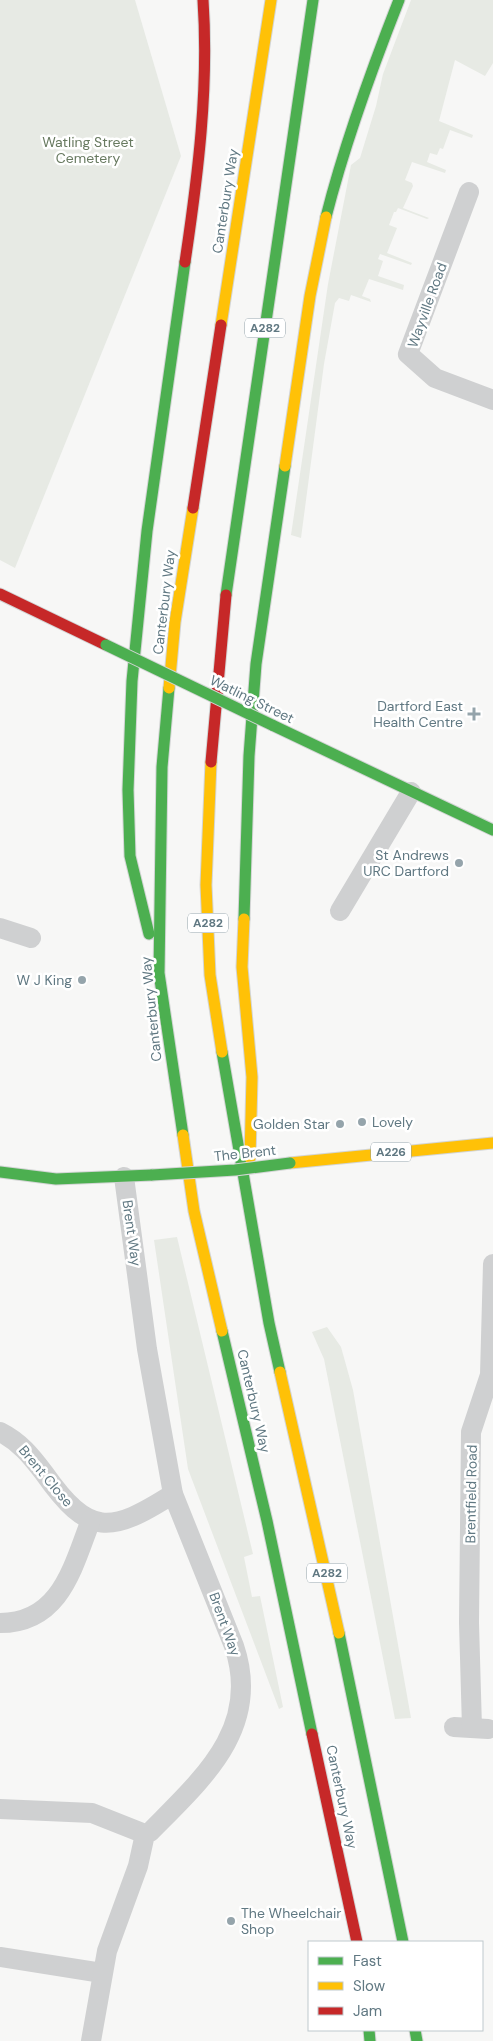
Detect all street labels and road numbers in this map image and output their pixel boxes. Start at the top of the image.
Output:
street label: Canterbury Way [208,147,242,255]
street label: Wayville Road [403,260,451,350]
road number: A282 [245,318,285,338]
street label: Canterbury Way [149,548,179,656]
street label: Watling Street [207,671,297,727]
road number: A282 [188,914,228,932]
street label: Canterbury Way [137,955,165,1062]
street label: The Brent [213,1141,277,1165]
road number: A226 [371,1142,411,1162]
street label: Brent Way [118,1199,146,1267]
street label: Canterbury Way [233,1348,275,1455]
street label: Brent Close [15,1441,77,1511]
street label: Brentfield Road [461,1444,481,1544]
road number: A282 [307,1564,347,1582]
street label: Brent Way [205,1590,245,1659]
street label: Canterbury Way [322,1743,362,1851]

